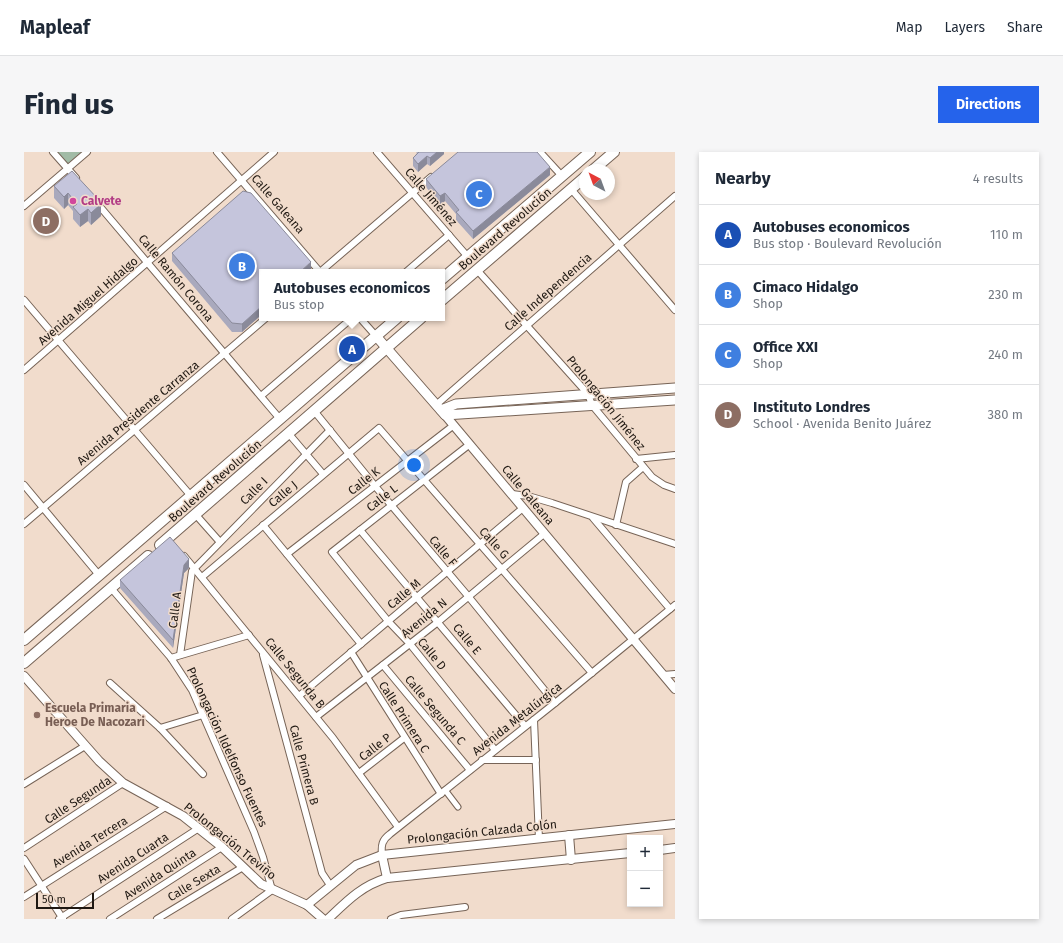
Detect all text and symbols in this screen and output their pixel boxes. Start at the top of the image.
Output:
text: Mapleaf [20,16,90,39]
text: Map [896,19,922,36]
text: Layers [944,19,985,36]
text: Share [1007,19,1043,36]
button: Directions [938,86,1039,123]
text: Find us [24,88,114,121]
north arrow [579,164,615,200]
street label: Calle Jiménez [402,165,460,229]
text: Nearby [715,168,770,189]
text: 4 results [973,171,1023,186]
street label: Calle Galeana [249,172,307,236]
pin: C [466,179,492,209]
street label: Boulevard Revolución [456,185,554,273]
place label: Calvete [81,194,122,208]
marker: Calvete [68,196,78,206]
pin: D [33,206,59,236]
text: Autobuses economicos [753,218,910,236]
text: A [724,227,732,242]
text: 110 m [990,227,1023,242]
street label: Calle Ramón Corona [136,232,216,324]
text: Bus stop · Boulevard Revolución [753,236,942,251]
street label: Calle Independencia [501,250,595,334]
pin: B [229,251,255,281]
street label: Avenida Miguel Hidalgo [35,254,141,348]
popup [259,269,445,321]
text: Cimaco Hidalgo [753,278,858,296]
text: Autobuses economicos [274,279,430,297]
text: B [724,287,732,302]
text: 230 m [988,287,1023,302]
text: Shop [753,296,783,311]
text: Bus stop [274,297,325,312]
pin: A [339,334,365,364]
text: Office XXI [753,338,818,356]
text: C [724,347,732,362]
text: 240 m [988,347,1023,362]
street label: Prolongación Jiménez [564,353,648,453]
text: Shop [753,356,783,371]
street label: Avenida Presidente Carranza [74,358,202,468]
text: Instituto Londres [753,398,870,416]
text: D [724,407,732,422]
text: 380 m [988,407,1023,422]
text: School · Avenida Benito Juárez [753,416,931,431]
street label: Boulevard Revolución [166,437,264,525]
your location [404,455,424,475]
street label: Calle Galeana [499,462,557,528]
street label: Calle K [345,464,384,498]
street label: Calle I [237,474,271,508]
street label: Calle J [266,478,300,510]
street label: Calle L [364,481,400,515]
street label: Calle G [476,524,512,562]
street label: Calle F [426,533,460,569]
street label: Calle M [385,576,423,612]
street label: Calle A [166,591,184,629]
street label: Avenida N [398,595,450,641]
street label: Calle E [450,621,484,657]
street label: Calle Segunda B [262,635,328,711]
street label: Calle D [415,635,449,673]
street label: Prolongación Ildelfonso Fuentes [184,665,270,829]
street label: Calle Segunda C [402,672,468,748]
street label: Calle Primera C [376,679,432,755]
street label: Avenida Metalúrgica [469,680,565,758]
place label: Escuela Primaria Heroe De Nacozari [45,701,145,729]
marker: Escuela Primaria Heroe De Nacozari [32,710,42,720]
street label: Calle Primera B [287,723,321,807]
street label: Calle P [356,730,394,764]
street label: Calle Segunda [42,773,114,827]
street label: Prolongación Treviño [181,800,279,882]
street label: Avenida Tercera [50,813,130,871]
street label: Prolongación Calzada Colón [406,817,558,847]
street label: Avenida Cuarta [95,830,171,886]
map controls [627,835,663,907]
button: + [627,835,663,871]
street label: Avenida Quinta [121,846,199,902]
street label: Calle Sexta [165,862,223,904]
button: − [627,871,663,907]
scale bar [36,891,94,910]
text: 50 m [42,893,66,906]

